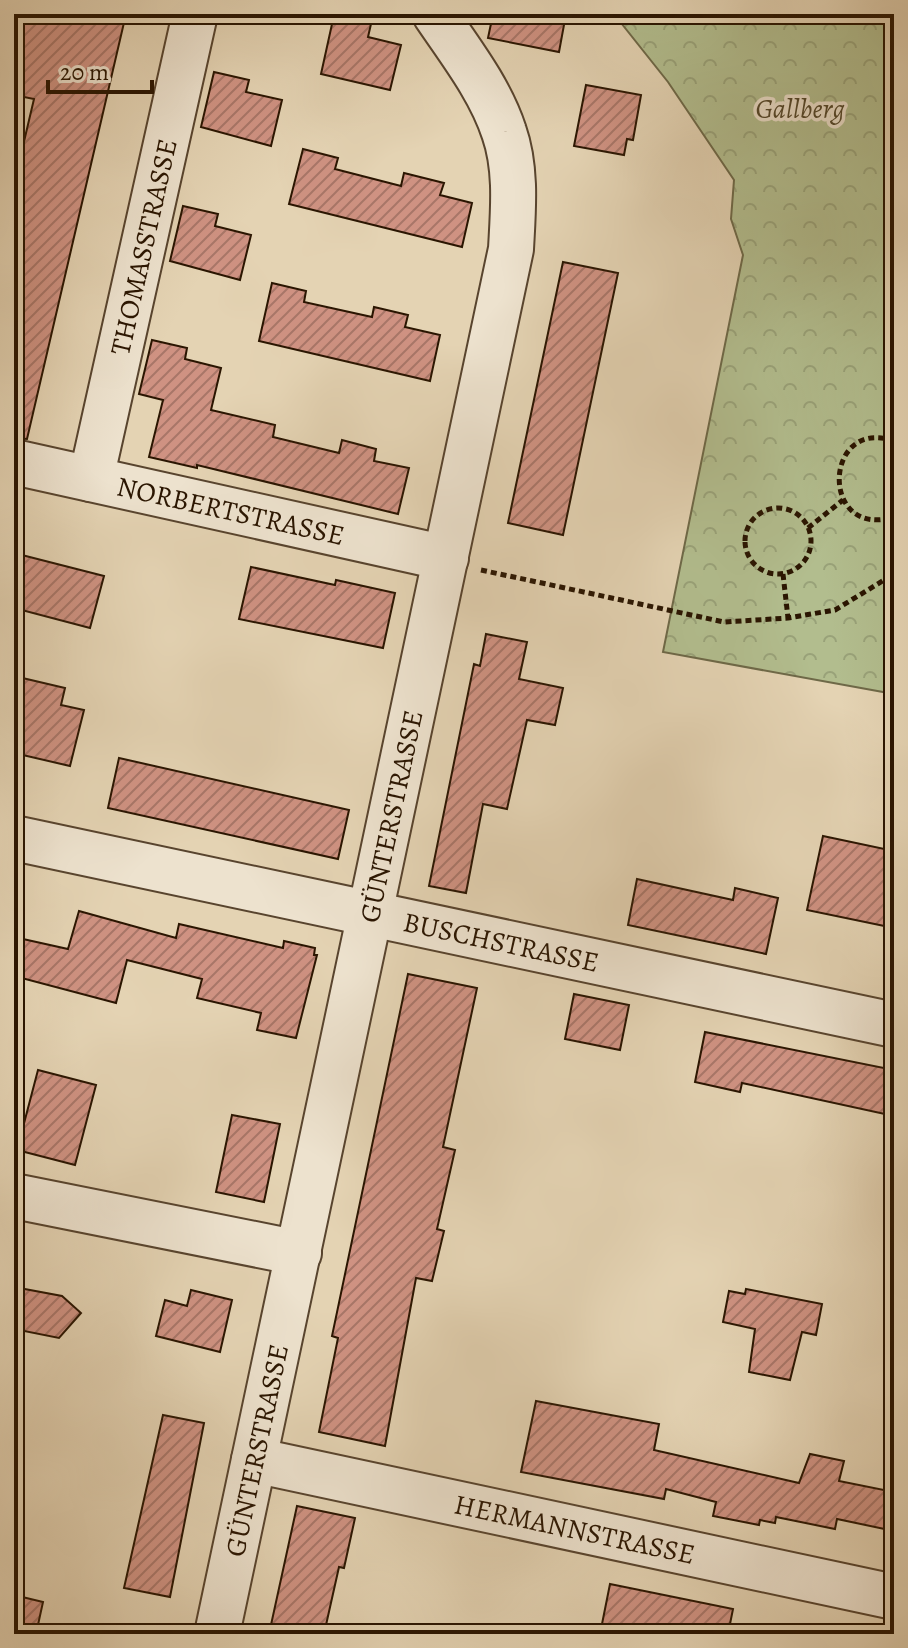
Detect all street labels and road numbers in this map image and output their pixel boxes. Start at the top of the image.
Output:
street label: THOMASSTRASSE [101,135,187,359]
street label: NORBERTSTRASSE [113,467,348,555]
street label: GÜNTERSTRASSE [351,707,433,926]
street label: BUSCHSTRASSE [400,903,602,982]
street label: GÜNTERSTRASSE [216,1341,298,1560]
street label: HERMANNSTRASSE [451,1485,698,1574]

